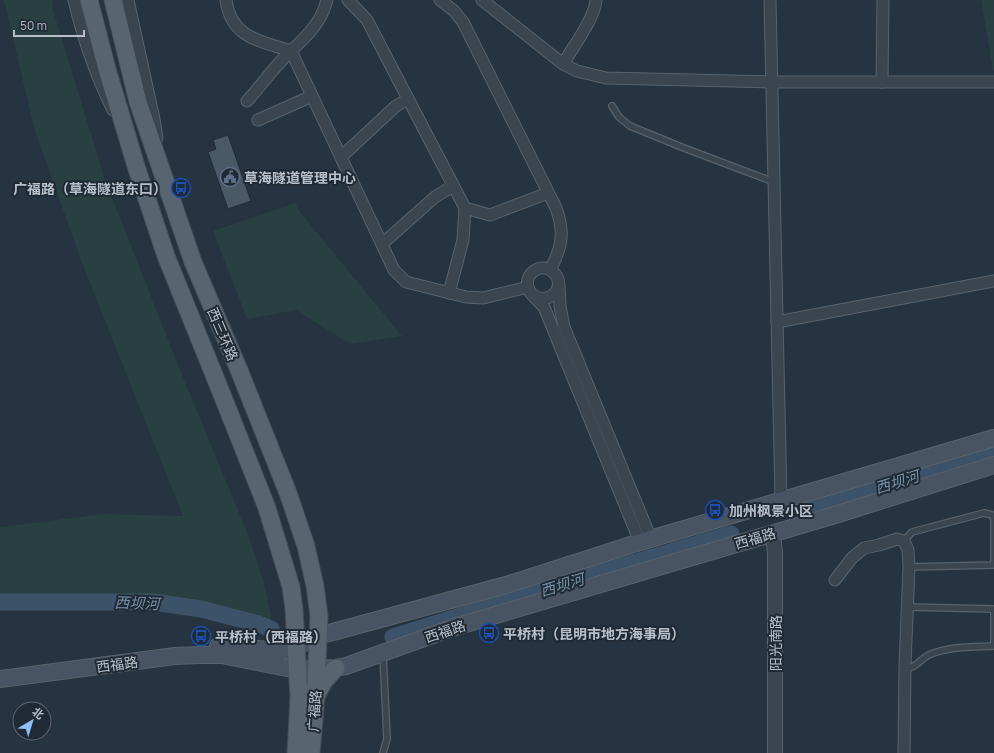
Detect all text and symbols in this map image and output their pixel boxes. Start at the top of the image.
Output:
scale bar [14,12,84,38]
text: 50 m [20,17,47,34]
public building icon: 草海隧道管理中心 [219,166,241,188]
place label: 草海隧道管理中心 [244,168,356,187]
bus stop icon: 广福路（草海隧道东口） [170,177,192,199]
place label: 广福路（草海隧道东口） [13,179,167,198]
street label: 西三环路 [203,305,243,363]
water label: 西坝河 [872,465,924,499]
bus stop icon: 加州枫景小区 [704,499,726,521]
place label: 加州枫景小区 [729,501,813,520]
street label: 西福路 [732,523,778,553]
water label: 西坝河 [537,568,589,602]
water label: 西坝河 [114,592,163,614]
street label: 西福路 [422,615,468,647]
street label: 阳光南路 [766,615,785,671]
bus stop icon: 平桥村（昆明市地方海事局） [478,622,500,644]
place label: 平桥村（昆明市地方海事局） [503,624,685,643]
bus stop icon: 平桥村（西福路） [190,625,212,647]
place label: 平桥村（西福路） [215,627,327,646]
street label: 西福路 [95,652,139,676]
street label: 广福路 [303,689,325,733]
north arrow [12,701,52,741]
text: 北 [30,703,47,722]

